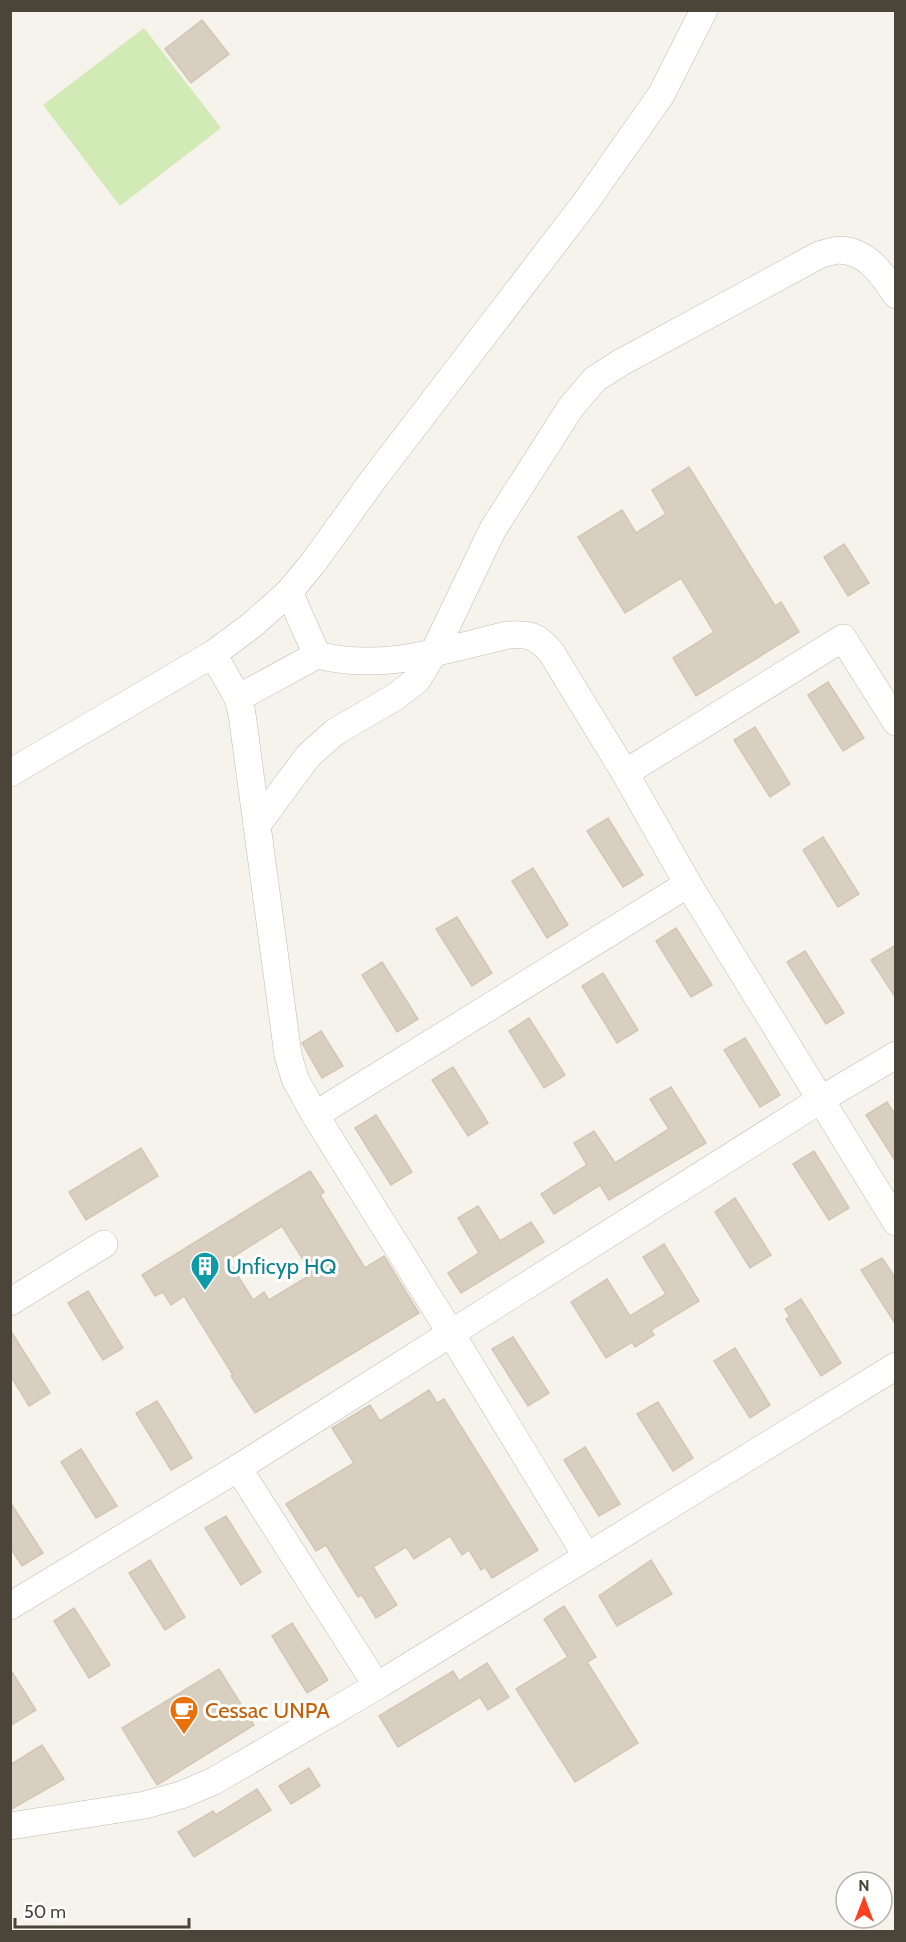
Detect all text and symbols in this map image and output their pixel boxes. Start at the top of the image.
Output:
building icon: Unficyp HQ [189,1250,221,1292]
place label: Unficyp HQ [226,1253,337,1280]
cafe icon: Cessac UNPA [168,1694,200,1736]
place label: Cessac UNPA [205,1697,330,1724]
north arrow [834,1870,894,1930]
text: N [858,1876,870,1895]
scale bar [15,1891,189,1929]
text: 50 m [24,1901,66,1923]

